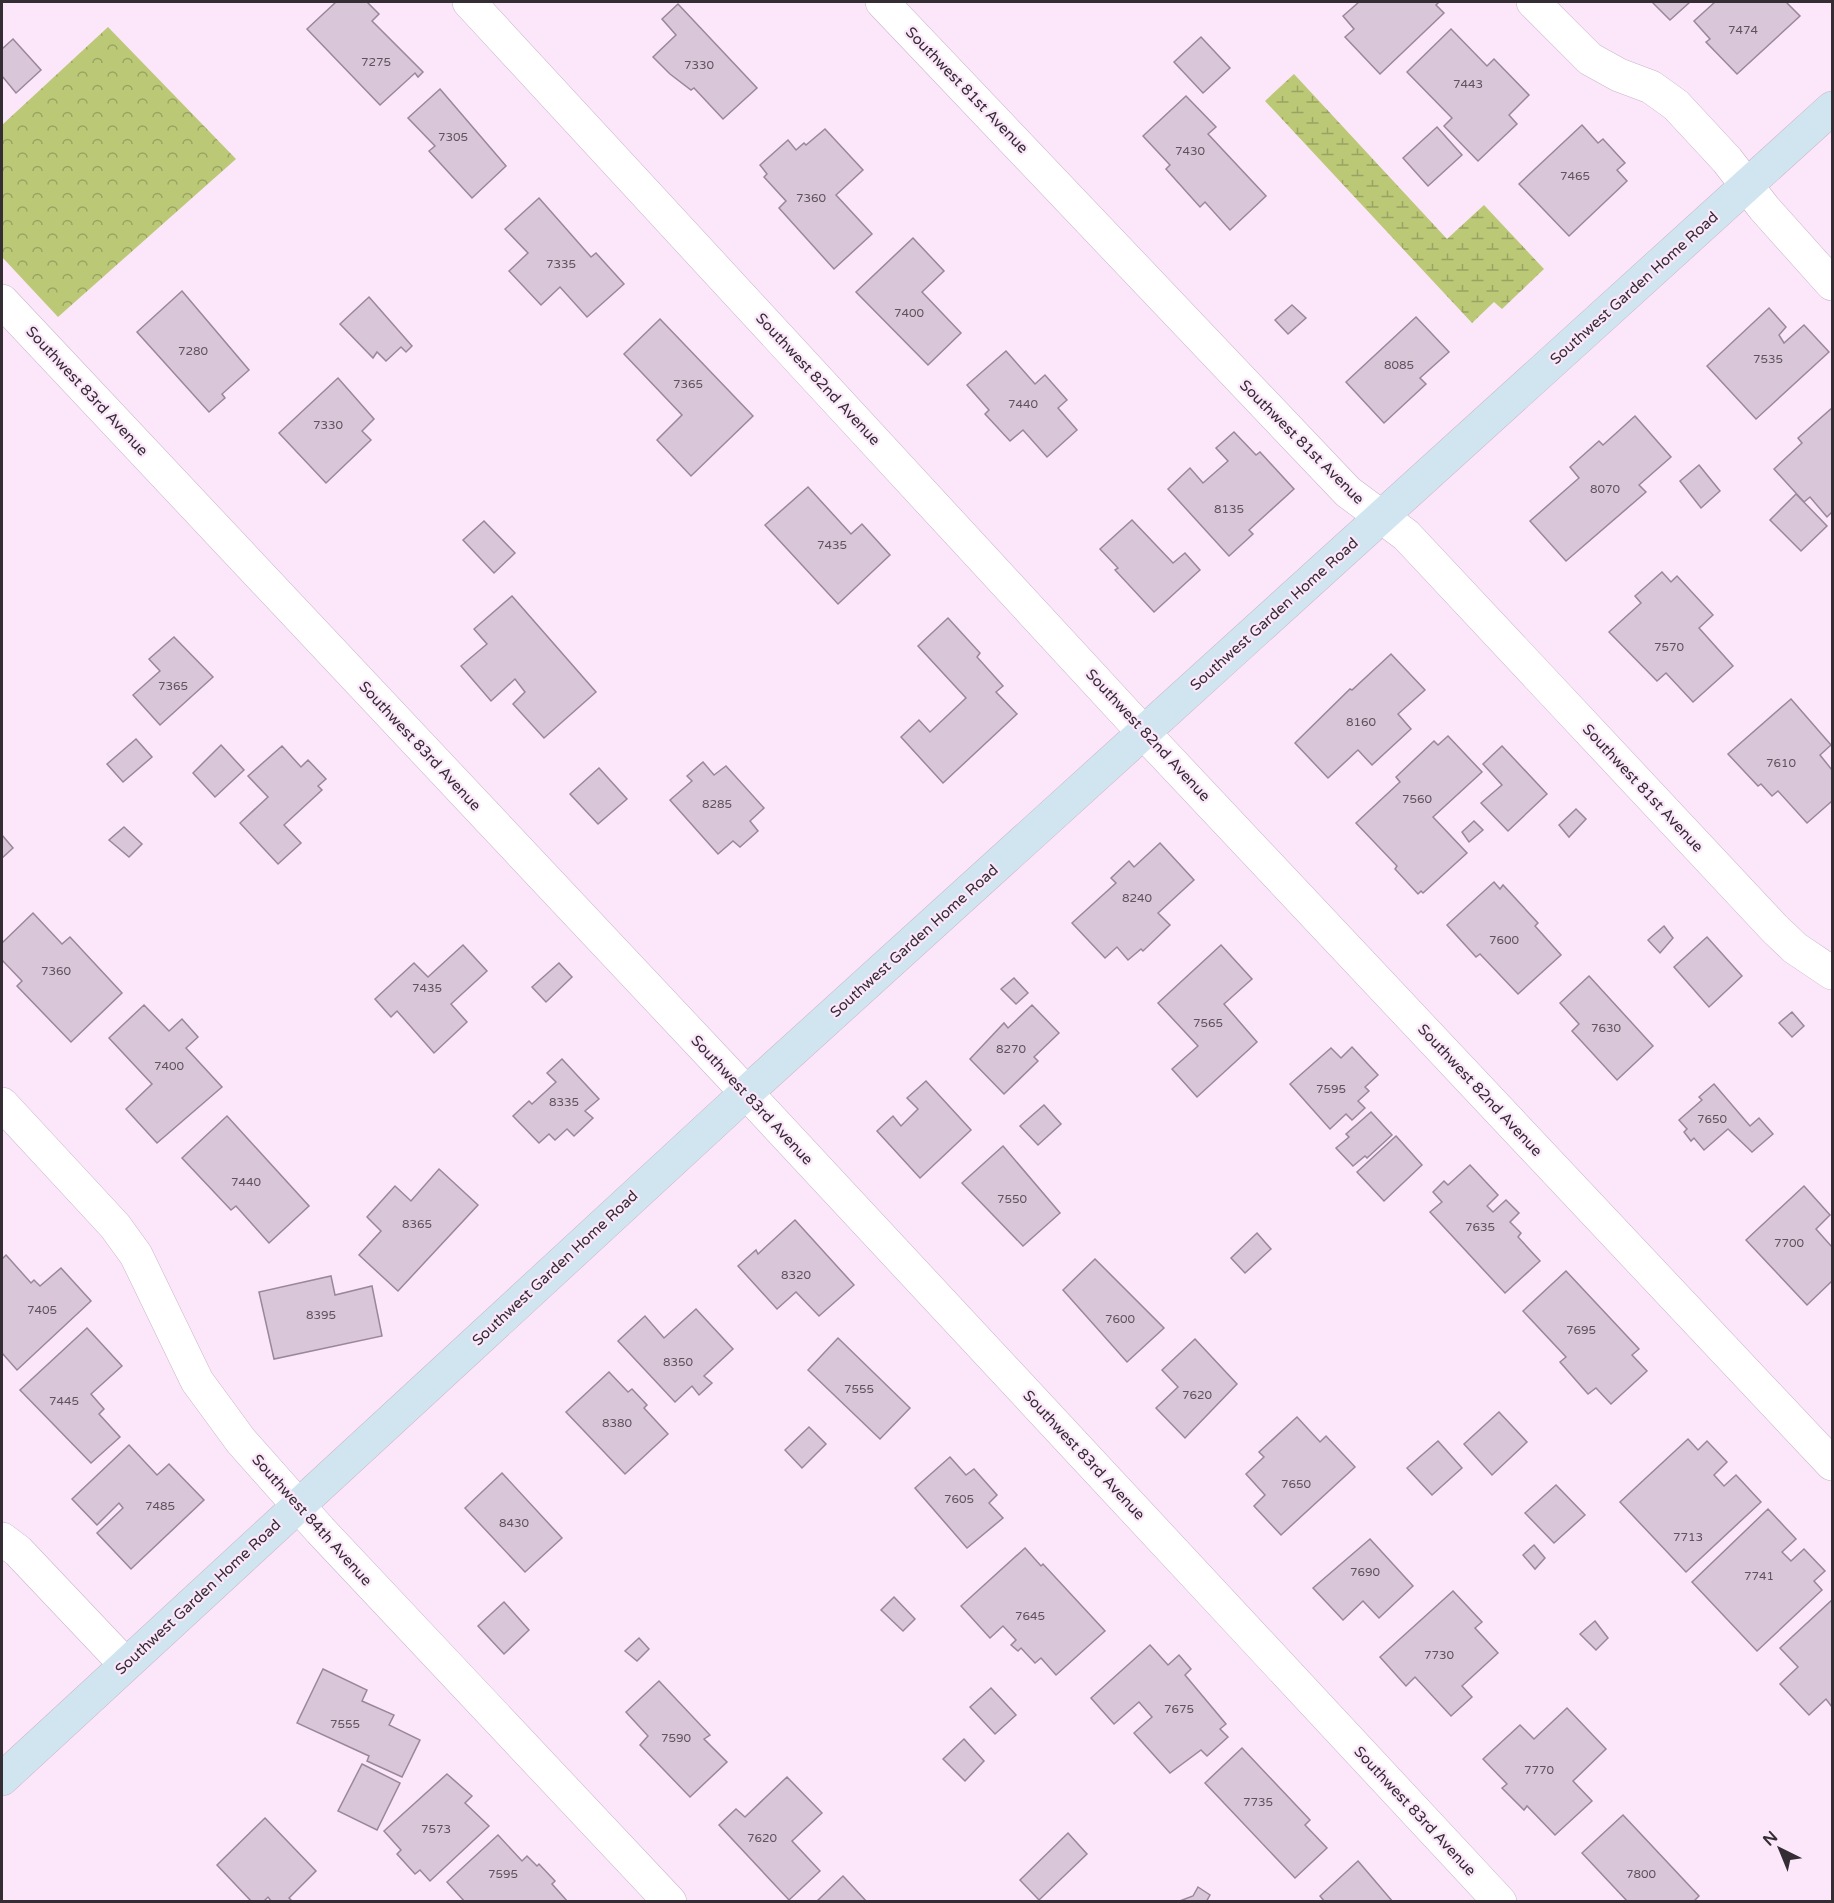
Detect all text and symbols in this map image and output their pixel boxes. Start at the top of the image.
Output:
street label: Southwest 81st Avenue [902,23,1032,157]
house number: 7474 [1728,23,1759,37]
house number: 7275 [361,55,391,69]
house number: 7330 [684,58,715,72]
house number: 7443 [1453,77,1483,91]
house number: 7305 [438,130,468,144]
house number: 7430 [1175,144,1206,158]
house number: 7465 [1560,169,1590,183]
house number: 7360 [796,191,827,205]
street label: Southwest Garden Home Road [1546,208,1722,368]
house number: 7335 [546,257,576,271]
house number: 7400 [894,306,925,320]
street label: Southwest 82nd Avenue [752,309,884,449]
street label: Southwest 83rd Avenue [22,322,152,460]
house number: 7280 [178,344,209,358]
house number: 7535 [1753,352,1783,366]
house number: 8085 [1384,358,1414,372]
street label: Southwest 81st Avenue [1236,376,1368,508]
house number: 7365 [673,377,703,391]
house number: 7440 [1008,397,1039,411]
house number: 7330 [313,418,344,432]
house number: 8070 [1590,482,1621,496]
house number: 8135 [1214,502,1244,516]
street label: Southwest Garden Home Road [1186,534,1362,694]
house number: 7435 [817,538,847,552]
house number: 7570 [1654,640,1685,654]
street label: Southwest 82nd Avenue [1082,665,1214,805]
street label: Southwest 83rd Avenue [355,677,485,815]
house number: 7365 [158,679,188,693]
house number: 8160 [1346,715,1377,729]
street label: Southwest 81st Avenue [1579,720,1707,856]
house number: 7610 [1766,756,1797,770]
house number: 7560 [1402,792,1433,806]
house number: 8285 [702,797,732,811]
street label: Southwest Garden Home Road [826,861,1002,1021]
house number: 8240 [1122,891,1153,905]
house number: 7600 [1489,933,1520,947]
house number: 7360 [41,964,72,978]
house number: 7435 [412,981,442,995]
house number: 7565 [1193,1016,1223,1030]
street label: Southwest 82nd Avenue [1414,1020,1546,1160]
house number: 7630 [1591,1021,1622,1035]
street label: Southwest 83rd Avenue [687,1031,817,1169]
house number: 8270 [996,1042,1027,1056]
house number: 7400 [154,1059,185,1073]
house number: 7595 [1316,1082,1346,1096]
house number: 8335 [549,1095,579,1109]
house number: 7650 [1697,1112,1728,1126]
house number: 7440 [231,1175,262,1189]
street label: Southwest Garden Home Road [469,1187,641,1349]
house number: 7550 [997,1192,1028,1206]
house number: 8365 [402,1217,432,1231]
house number: 7635 [1465,1220,1495,1234]
house number: 7700 [1774,1236,1805,1250]
house number: 8320 [781,1268,812,1282]
house number: 7405 [27,1303,57,1317]
house number: 8395 [306,1308,336,1322]
house number: 7600 [1105,1312,1136,1326]
house number: 7695 [1566,1323,1596,1337]
house number: 8350 [663,1355,694,1369]
house number: 7555 [844,1382,874,1396]
street label: Southwest 83rd Avenue [1019,1386,1149,1524]
house number: 7620 [1182,1388,1213,1402]
house number: 7445 [49,1394,79,1408]
house number: 8380 [602,1416,633,1430]
street label: Southwest 84th Avenue [248,1451,376,1589]
house number: 7650 [1281,1477,1312,1491]
house number: 7605 [944,1492,974,1506]
house number: 7485 [145,1499,175,1513]
street label: Southwest Garden Home Road [112,1516,284,1678]
house number: 8430 [499,1516,530,1530]
house number: 7713 [1673,1530,1703,1544]
house number: 7690 [1350,1565,1381,1579]
house number: 7741 [1744,1569,1774,1583]
house number: 7645 [1015,1609,1045,1623]
house number: 7730 [1424,1648,1455,1662]
house number: 7675 [1164,1702,1194,1716]
house number: 7555 [330,1717,360,1731]
house number: 7590 [661,1731,692,1745]
street label: Southwest 83rd Avenue [1350,1742,1480,1880]
house number: 7770 [1524,1763,1555,1777]
house number: 7735 [1243,1795,1273,1809]
north arrow [1750,1819,1810,1879]
house number: 7573 [421,1822,451,1836]
text: N [1759,1827,1782,1850]
house number: 7620 [747,1831,778,1845]
house number: 7595 [488,1867,518,1881]
house number: 7800 [1626,1867,1657,1881]

